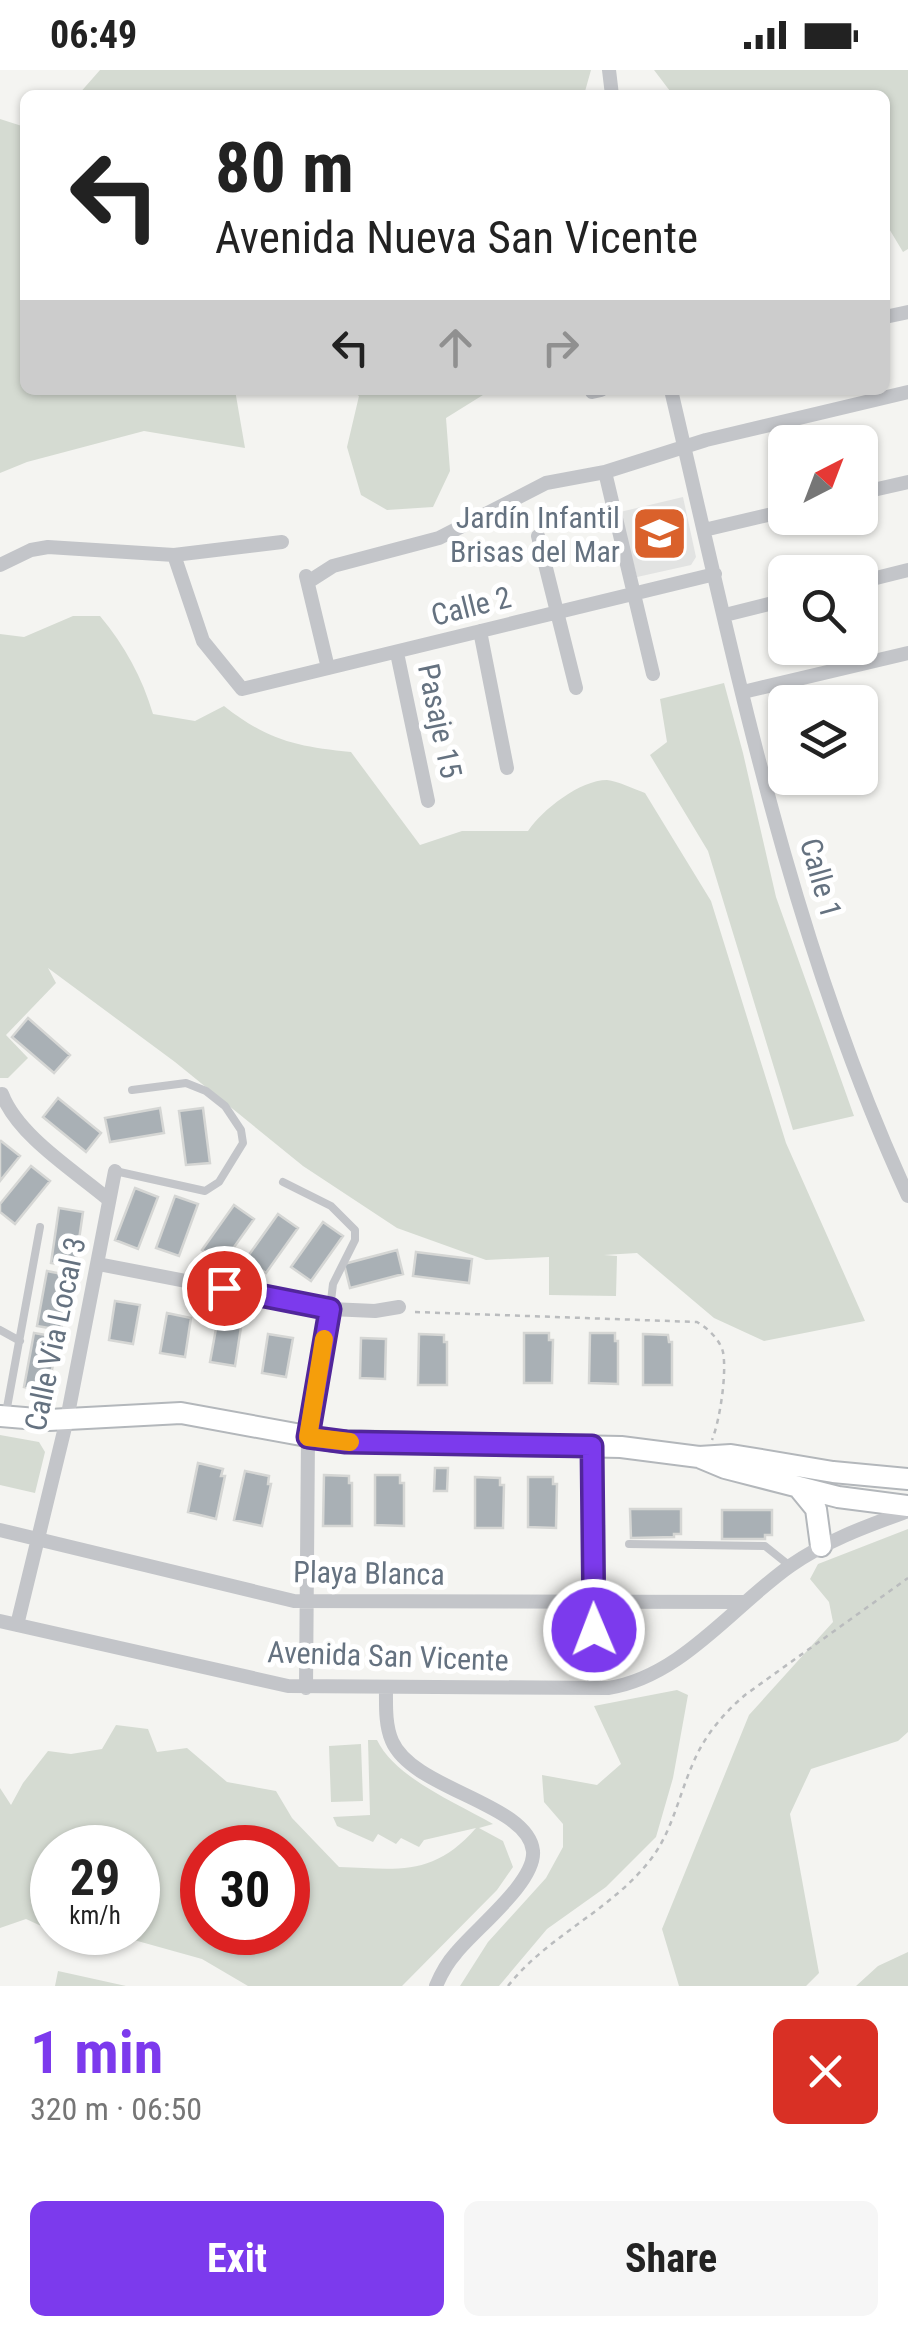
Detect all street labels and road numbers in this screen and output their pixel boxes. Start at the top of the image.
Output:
street label: Calle 2 [428,579,514,633]
street label: Pasaje 15 [411,661,469,781]
street label: Calle 1 [793,834,849,922]
street label: Calle Via Local 3 [17,1234,93,1434]
street label: Playa Blanca [293,1554,445,1592]
street label: Avenida San Vicente [267,1634,509,1678]

